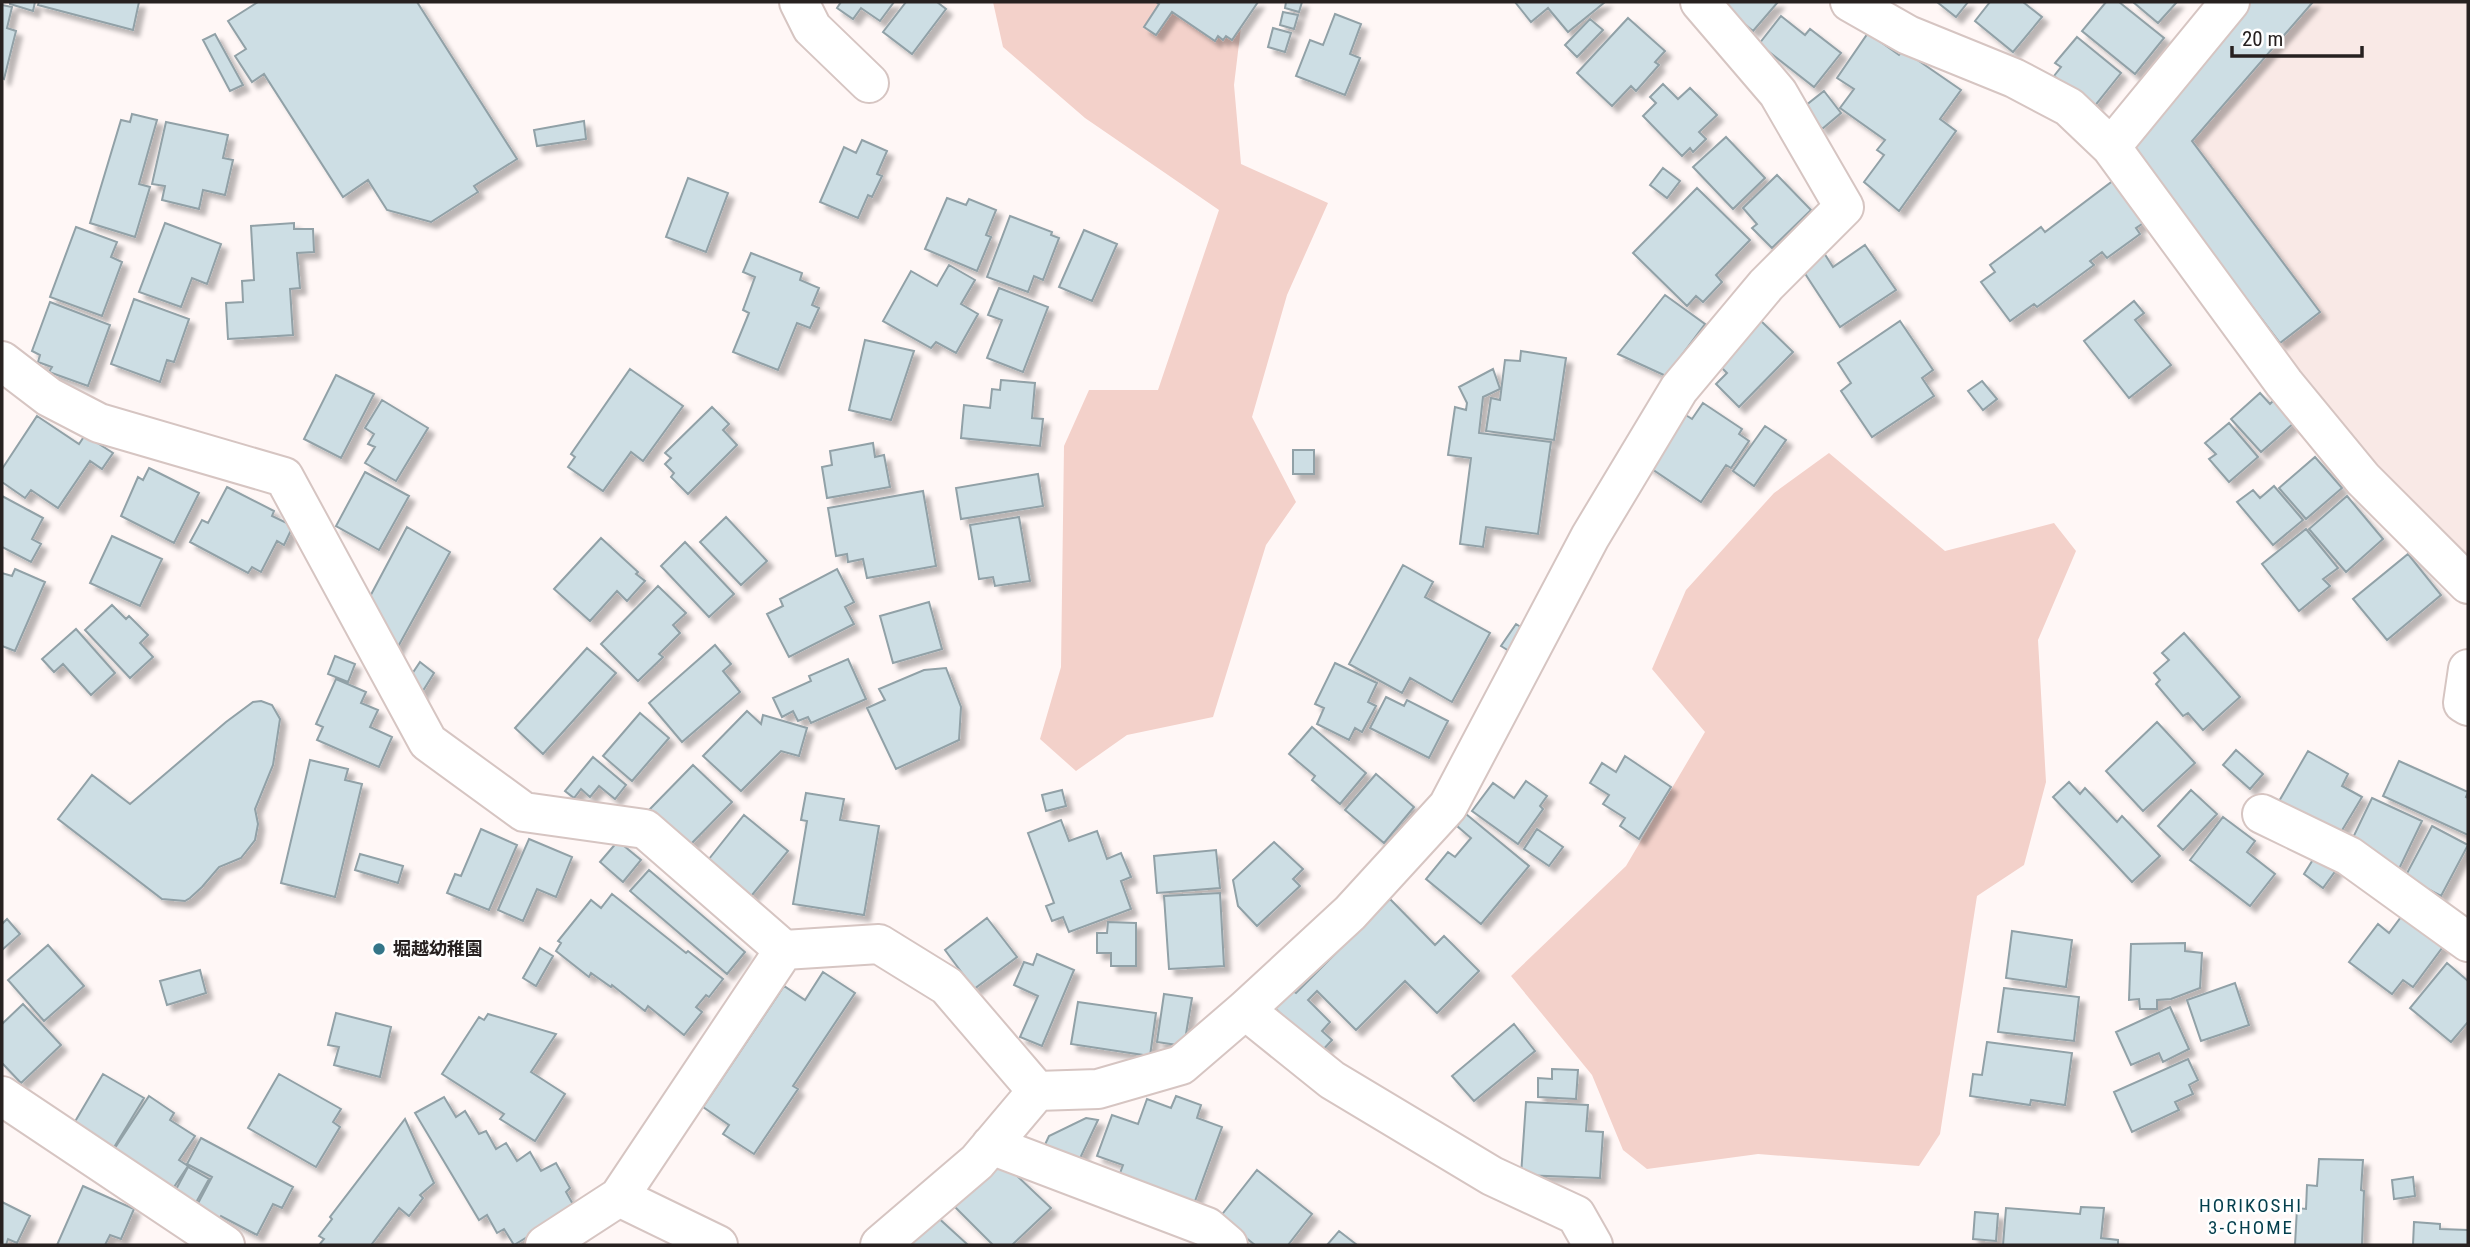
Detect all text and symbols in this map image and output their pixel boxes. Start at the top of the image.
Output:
scale bar [2232,14,2362,58]
text: 20 m [2242,27,2283,51]
place label: 堀越幼稚園 [393,938,483,959]
marker: 堀越幼稚園 [371,941,387,957]
district label: HORIKOSHI 3-CHOME [2199,1194,2303,1239]

